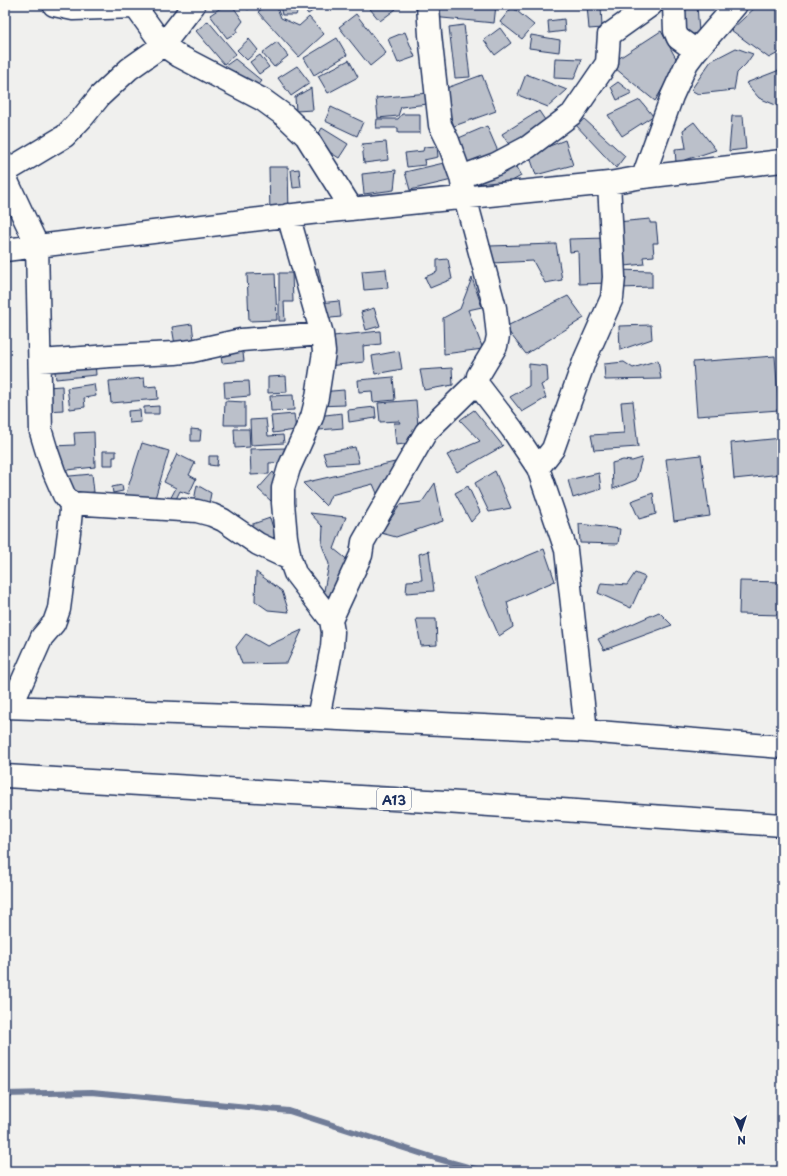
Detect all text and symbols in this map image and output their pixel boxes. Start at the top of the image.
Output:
road number: A13 [377,788,411,810]
north arrow [721,1110,761,1150]
text: N [736,1132,746,1149]

